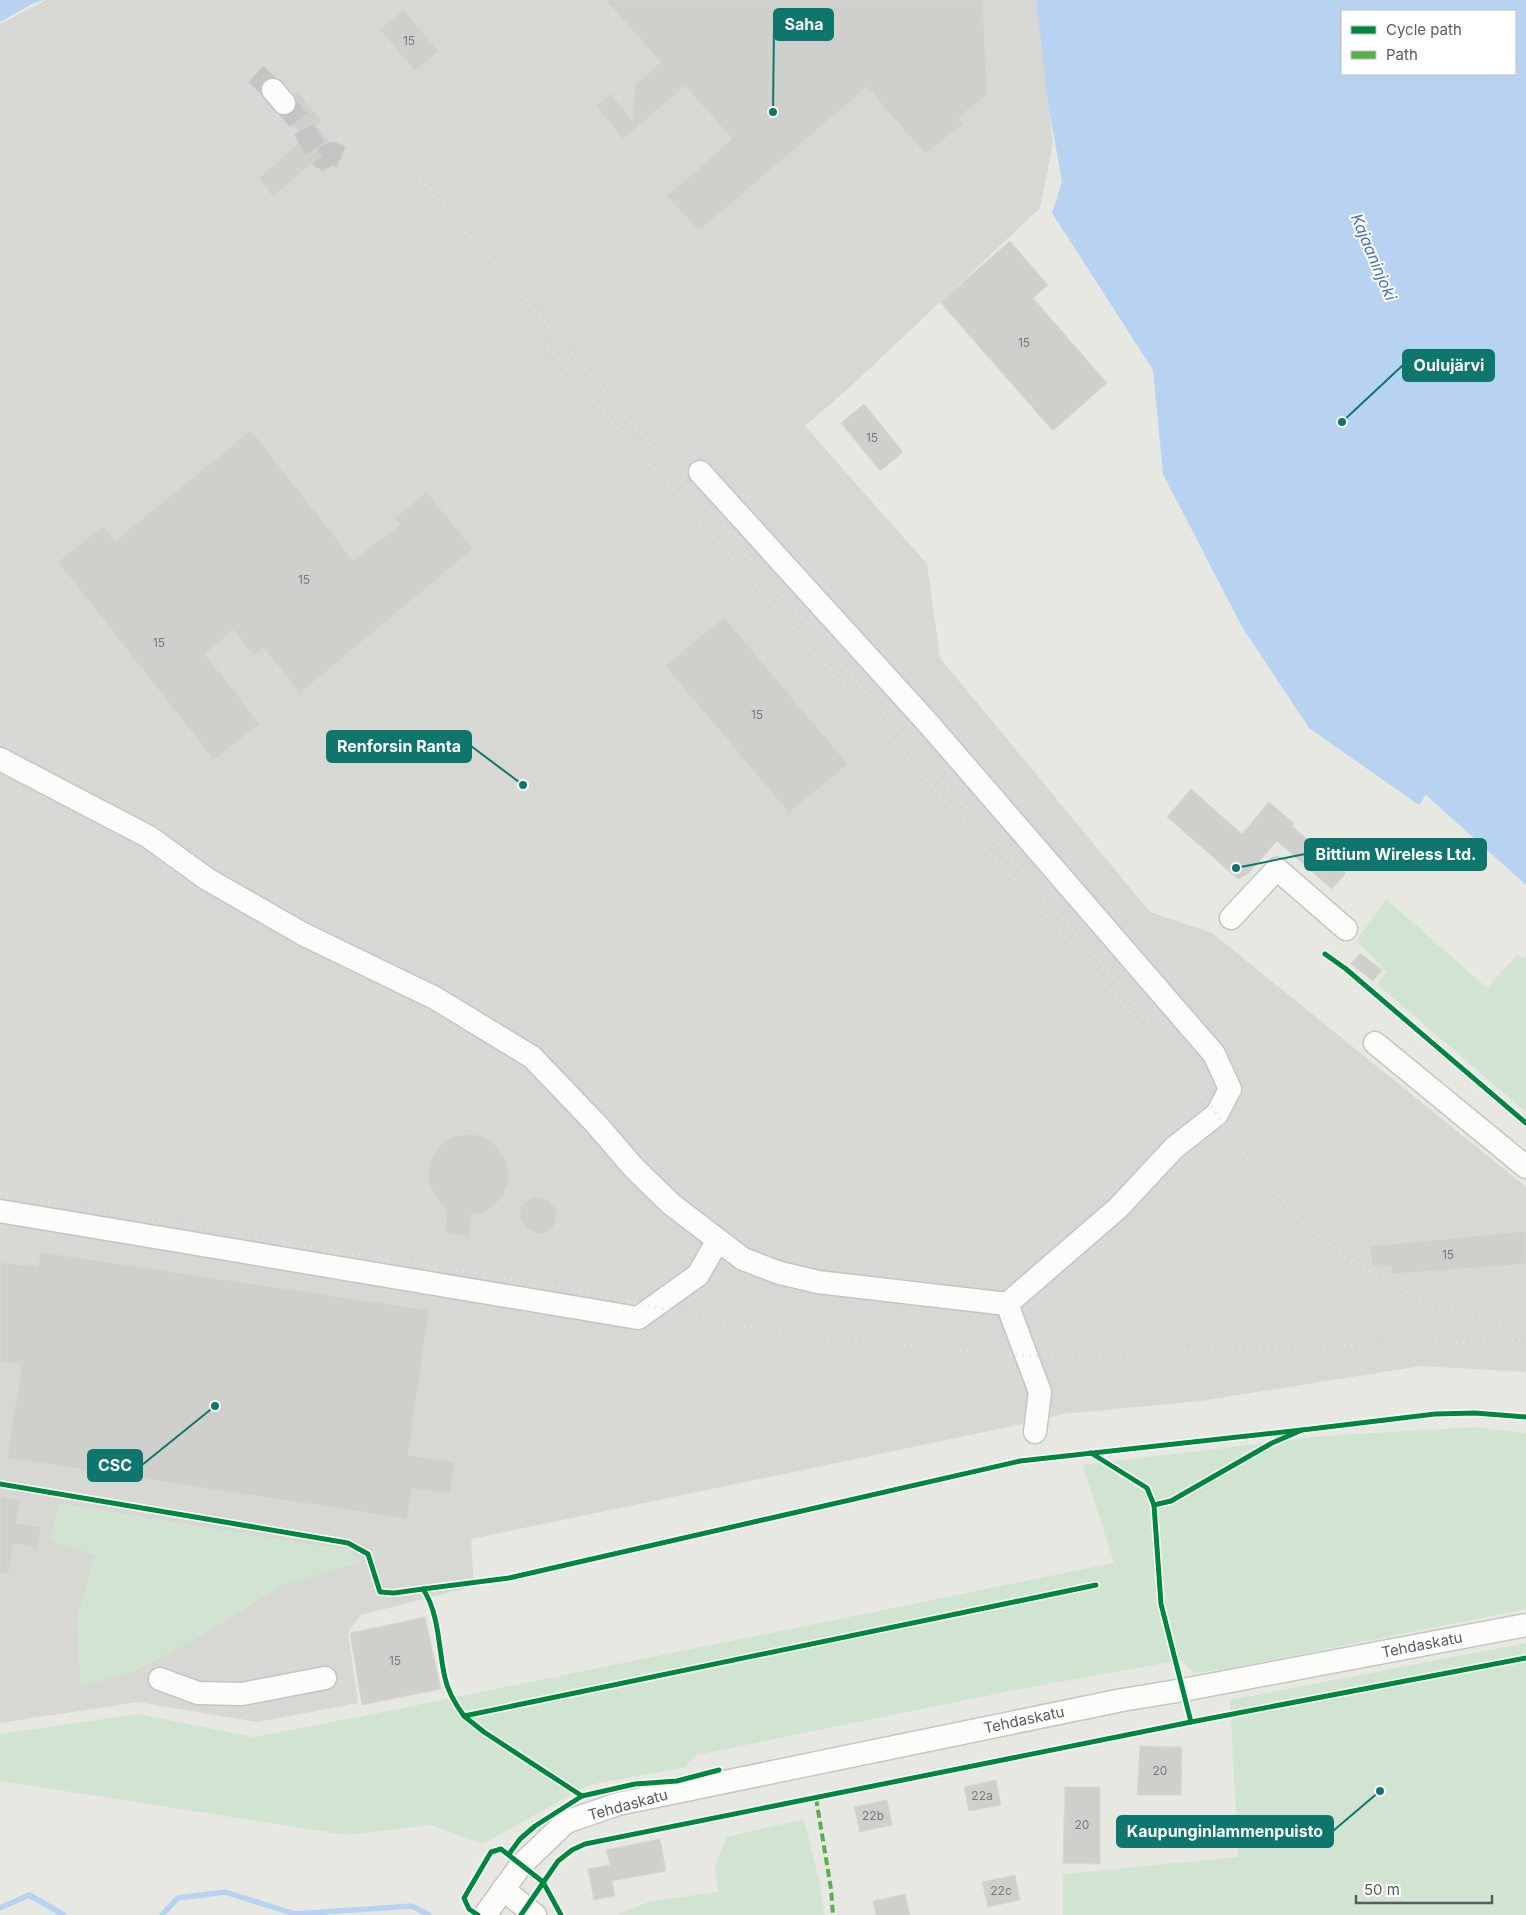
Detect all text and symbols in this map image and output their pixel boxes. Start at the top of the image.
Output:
callout: Saha [774,9,833,40]
legend [1341,10,1516,75]
text: Saha [784,14,824,34]
text: Cycle path [1386,20,1462,39]
house number: 15 [403,33,415,48]
text: Path [1386,45,1418,64]
water label: Kajaaninjoki [1347,211,1402,304]
house number: 15 [1018,335,1030,350]
callout: Oulujärvi [1403,350,1494,381]
text: Oulujärvi [1414,355,1484,375]
house number: 15 [866,430,878,445]
house number: 15 [298,572,310,587]
house number: 15 [153,635,165,650]
house number: 15 [751,707,763,722]
callout: Renforsin Ranta [327,731,471,762]
text: Renforsin Ranta [337,736,461,756]
callout: Bittium Wireless Ltd. [1305,839,1486,870]
text: Bittium Wireless Ltd. [1316,844,1476,864]
house number: 15 [1442,1247,1454,1262]
callout: CSC [88,1450,142,1481]
text: CSC [98,1455,132,1475]
street label: Tehdaskatu [1380,1627,1464,1662]
house number: 15 [389,1653,401,1668]
street label: Tehdaskatu [982,1702,1066,1737]
house number: 20 [1153,1763,1167,1778]
street label: Tehdaskatu [586,1785,670,1824]
house number: 22a [971,1788,993,1803]
house number: 22b [862,1808,884,1823]
callout: Kaupunginlammenpuisto [1117,1816,1333,1847]
house number: 20 [1075,1817,1089,1832]
text: Kaupunginlammenpuisto [1127,1821,1323,1841]
scale bar [1356,1872,1492,1904]
text: 50 m [1364,1880,1400,1899]
house number: 22c [990,1883,1012,1898]

